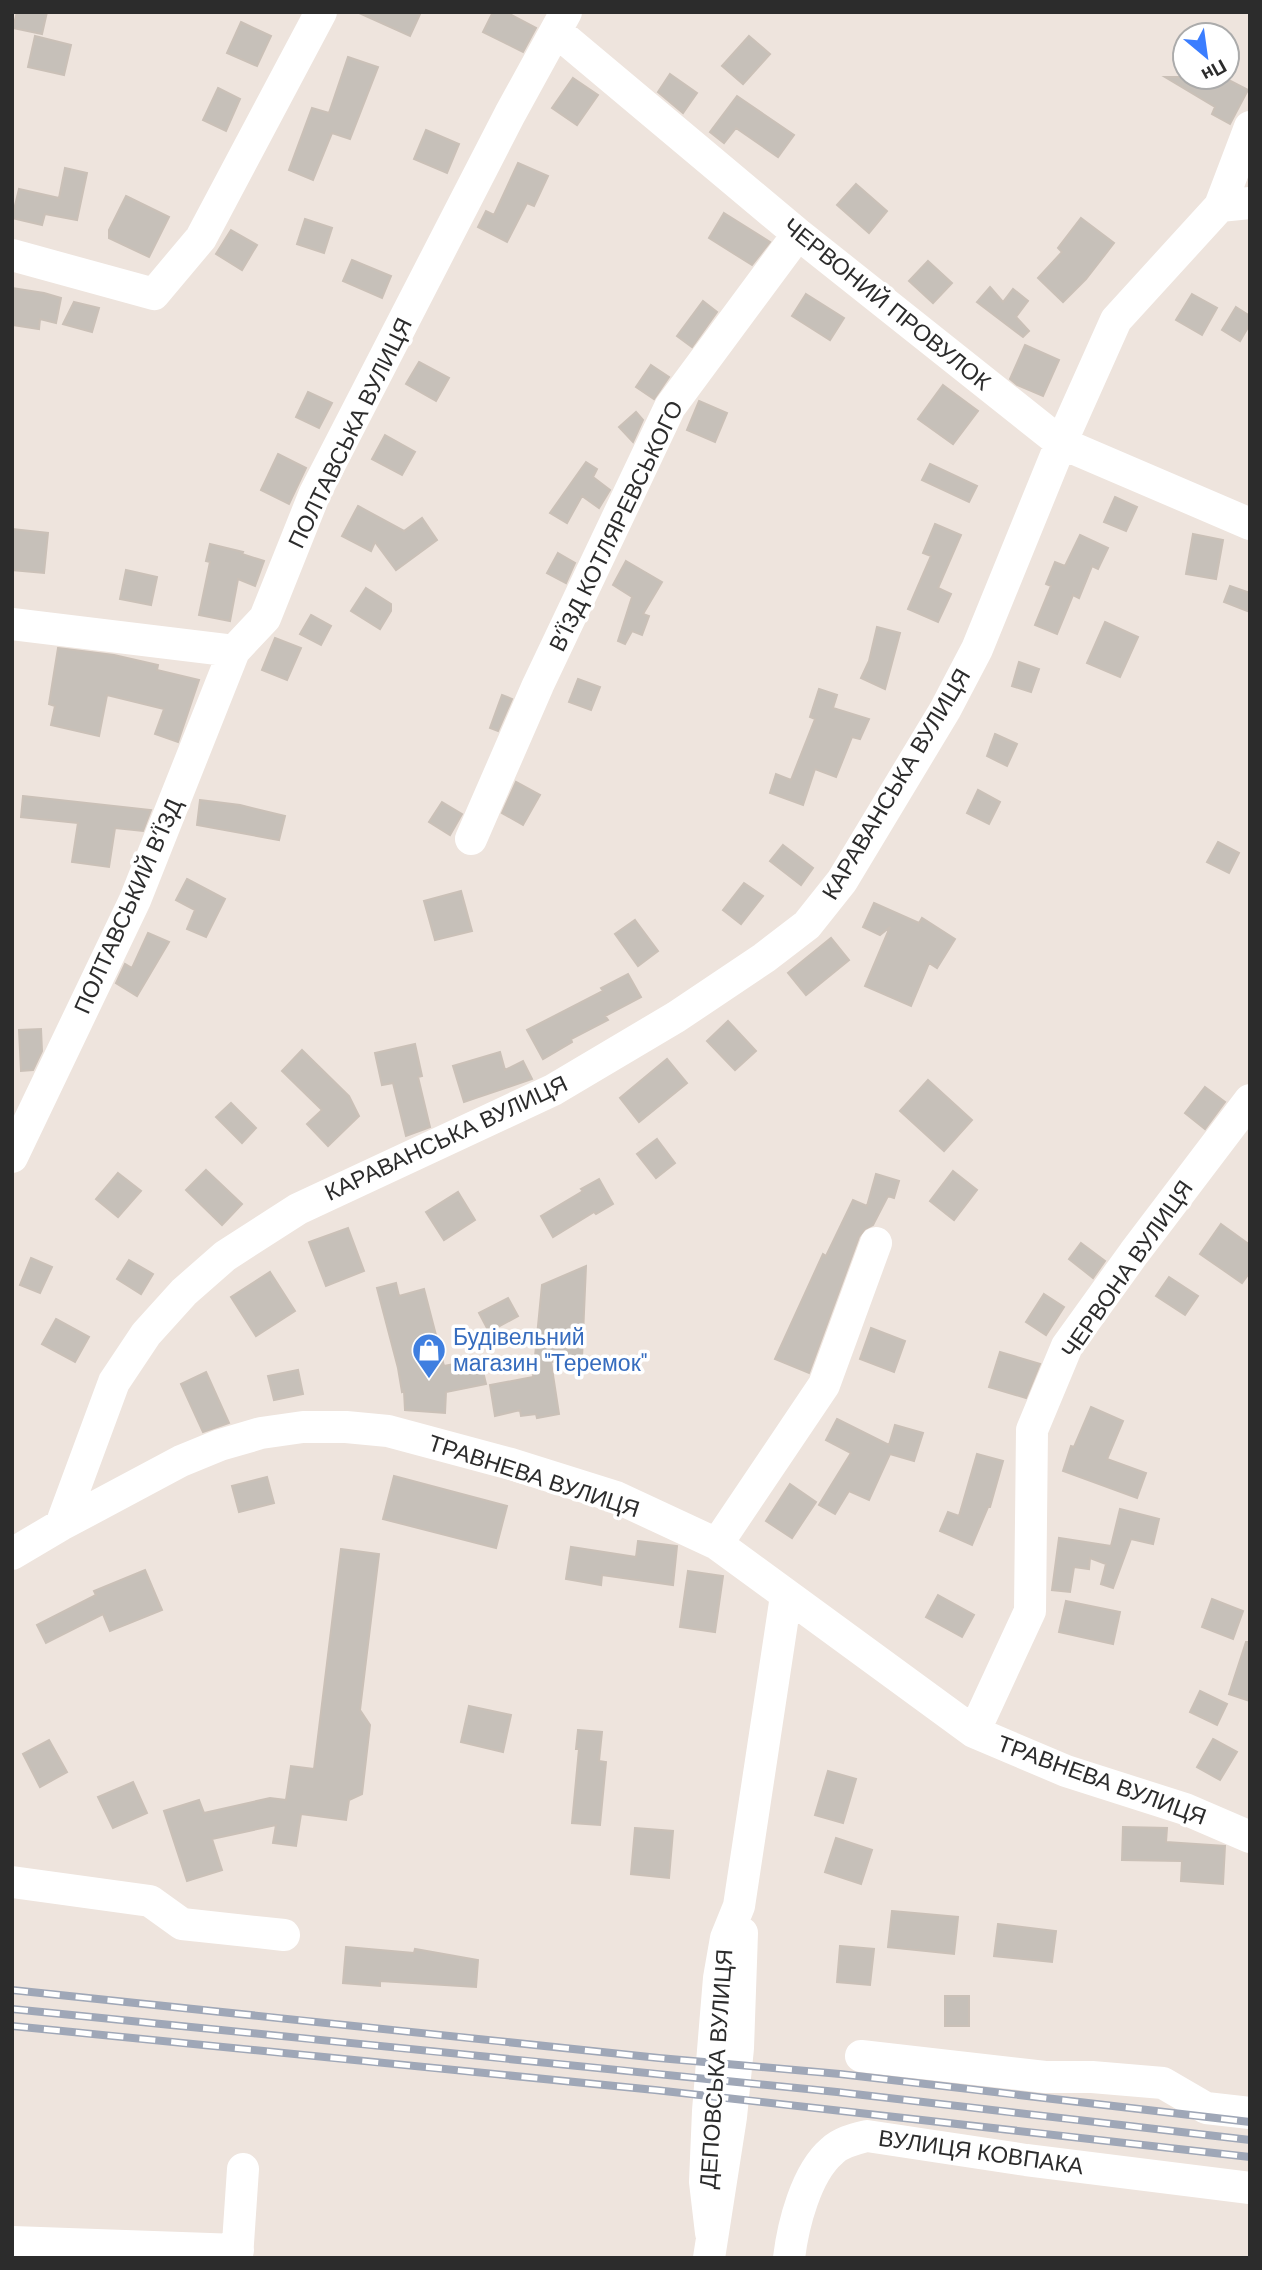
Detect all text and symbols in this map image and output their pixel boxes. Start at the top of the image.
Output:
north arrow [1171,21,1241,91]
text: Пн [1197,53,1231,87]
street label: ЧЕРВОНИЙ ПРОВУЛОК [777,211,997,397]
street label: ПОЛТАВСЬКА ВУЛИЦЯ [281,313,419,553]
street label: В’ЇЗД КОТЛЯРЕВСЬКОГО [542,396,690,656]
street label: КАРАВАНСЬКА ВУЛИЦЯ [815,663,977,905]
street label: ПОЛТАВСЬКИЙ В’ЇЗД [67,793,189,1018]
street label: КАРАВАНСЬКА ВУЛИЦЯ [320,1068,572,1208]
street label: ЧЕРВОНА ВУЛИЦЯ [1054,1174,1200,1364]
place label: Будівельний магазин "Теремок" [453,1322,647,1378]
shop icon: Будівельний магазин "Теремок" [410,1331,448,1380]
street label: ТРАВНЕВА ВУЛИЦЯ [425,1428,643,1524]
street label: ТРАВНЕВА ВУЛИЦЯ [993,1728,1211,1832]
street label: ДЕПОВСЬКА ВУЛИЦЯ [693,1948,739,2190]
street label: ВУЛИЦЯ КОВПАКА [877,2123,1086,2181]

